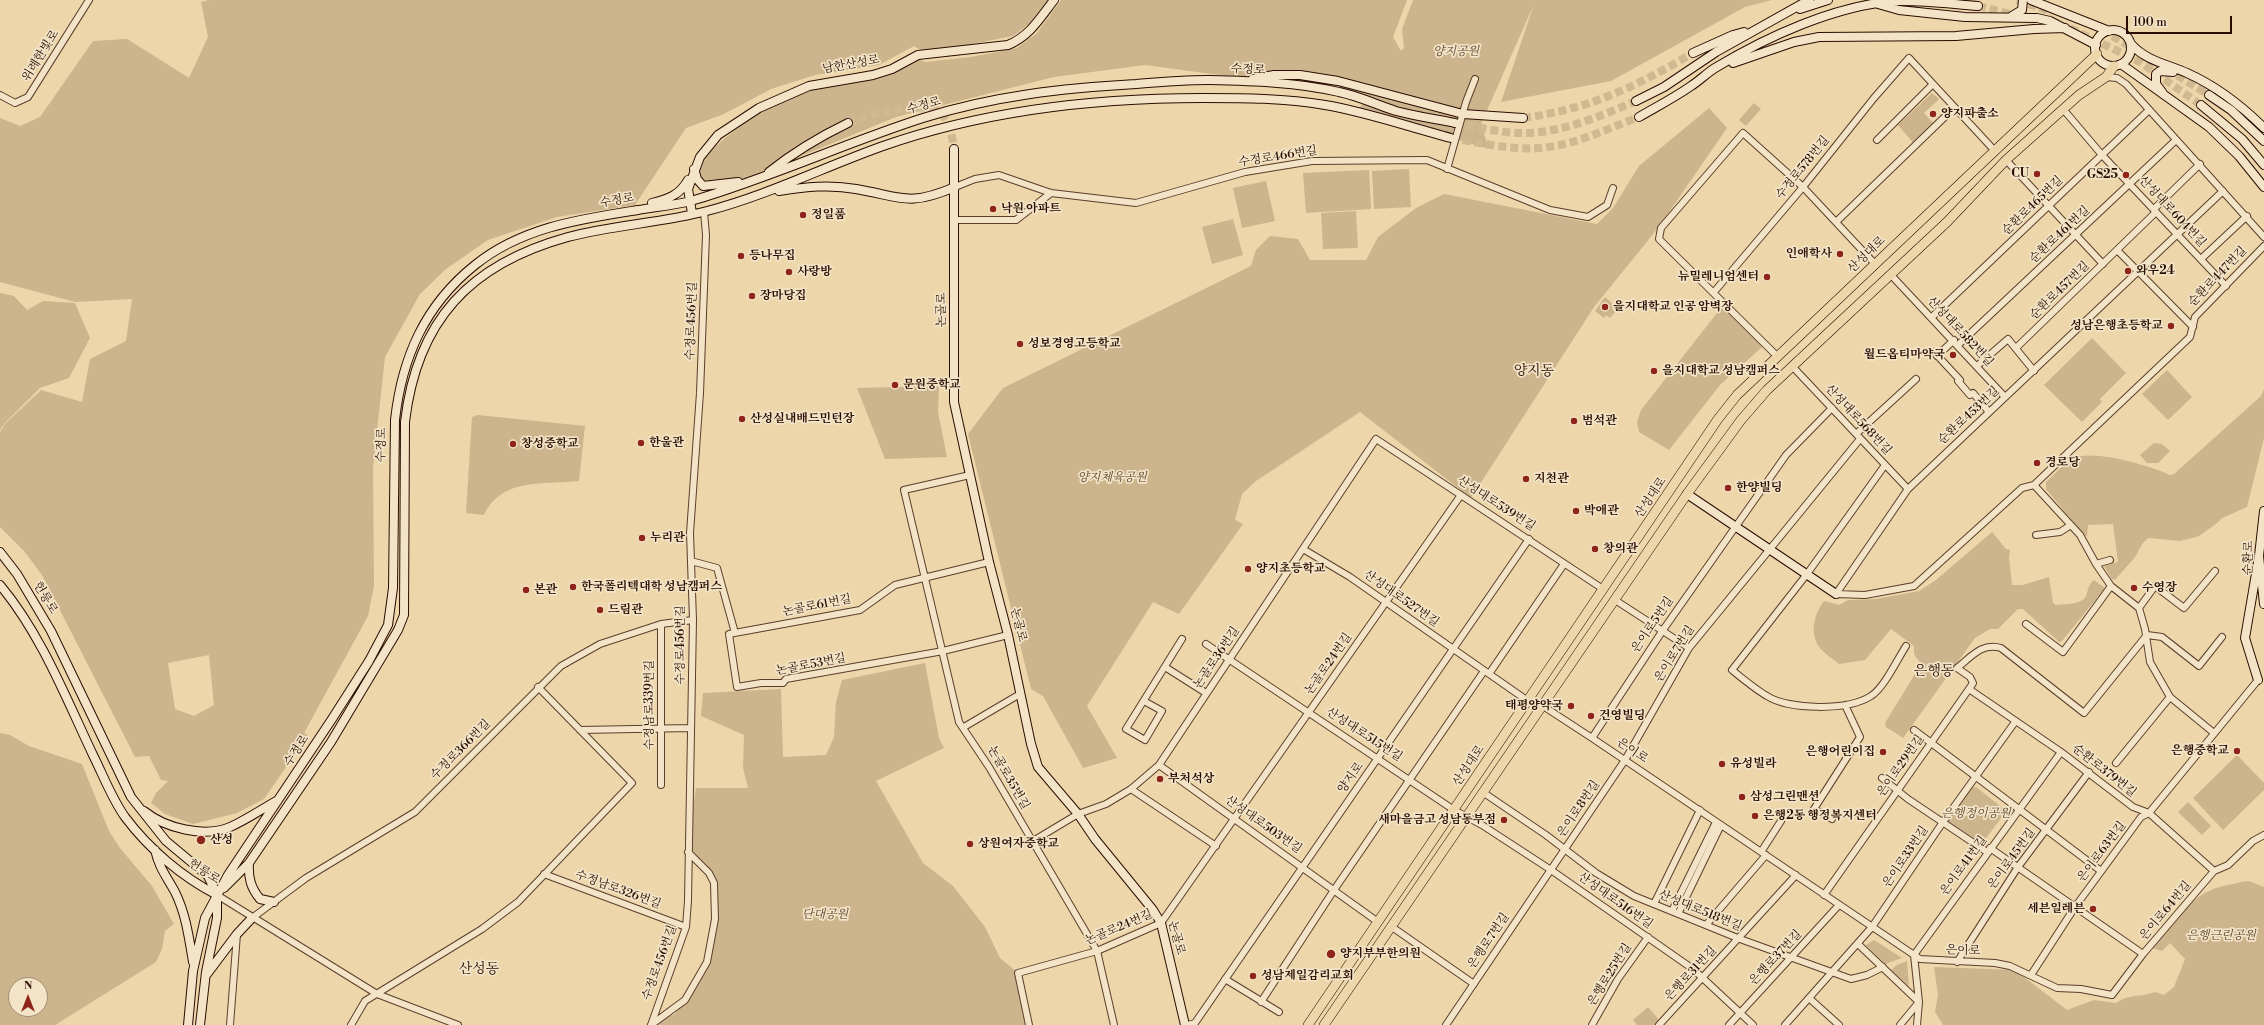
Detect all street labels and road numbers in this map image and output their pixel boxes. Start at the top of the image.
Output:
street label: 위례한빛로 [20,28,62,84]
street label: 남한산성로 [821,53,881,77]
street label: 수정로 [1230,62,1266,78]
street label: 수정로 [905,94,943,118]
street label: 수정로578번길 [1773,133,1833,203]
street label: 수정로466번길 [1238,144,1318,170]
street label: 순환로465번길 [2000,173,2066,239]
street label: 산성대로604번길 [2135,173,2209,251]
street label: 수정로 [599,191,635,211]
street label: 순환로461번길 [2027,203,2093,267]
street label: 산성대로 [1845,234,1889,276]
street label: 순환로447번길 [2186,244,2250,310]
street label: 순환로457번길 [2027,259,2093,323]
street label: 수정로456번길 [683,281,701,361]
street label: 논골로 [935,293,949,327]
street label: 산성대로582번길 [1924,294,1996,370]
street label: 산성대로568번길 [1822,382,1894,458]
street label: 순환로453번길 [1935,384,2003,448]
street label: 수정로 [374,427,390,463]
street label: 산성대로539번길 [1454,473,1538,535]
street label: 산성대로 [1632,475,1670,521]
street label: 순환로 [2241,540,2257,576]
street label: 산성대로527번길 [1360,568,1442,630]
street label: 헌릉로 [30,579,60,617]
street label: 논골로61번길 [781,592,853,620]
street label: 은이로5번길 [1629,594,1677,656]
street label: 수정로456번길 [674,606,688,684]
street label: 논골로 [1007,606,1029,644]
street label: 은이로7번길 [1652,623,1698,685]
street label: 논골로36번길 [1191,624,1243,692]
street label: 논골로24번길 [1302,630,1356,698]
street label: 논골로53번길 [775,651,847,679]
street label: 수정남로339번길 [643,660,657,750]
street label: 산성대로515번길 [1323,705,1405,765]
street label: 수정로366번길 [428,717,494,783]
street label: 수정로 [281,732,313,770]
street label: 은이로29번길 [1874,732,1928,800]
street label: 은이로 [1614,735,1650,767]
street label: 순환로379번길 [2069,741,2139,801]
street label: 산성대로 [1450,743,1488,789]
street label: 논골로35번길 [984,744,1032,812]
street label: 양지로 [1335,760,1367,796]
street label: 은이로8번길 [1555,778,1603,840]
street label: 산성대로503번길 [1222,793,1304,857]
street label: 은이로63번길 [2075,819,2129,885]
street label: 은이로33번길 [1880,823,1932,891]
street label: 은이로45번길 [1985,826,2039,892]
street label: 은이로41번길 [1938,833,1990,899]
street label: 헌릉로 [185,856,223,888]
street label: 수정남로326번길 [573,868,663,912]
street label: 산성대로516번길 [1575,870,1655,932]
street label: 은이로64번길 [2137,879,2195,943]
street label: 산성대로518번길 [1656,888,1744,934]
street label: 논골로24번길 [1083,907,1155,949]
street label: 은행로7번길 [1465,910,1513,972]
street label: 논골로 [1165,919,1187,957]
street label: 수정로456번길 [640,923,680,1003]
street label: 은행로37번길 [1747,927,1805,989]
street label: 은행로25번길 [1585,941,1635,1009]
street label: 은이로 [1945,943,1981,959]
street label: 은행로31번길 [1662,944,1720,1004]

